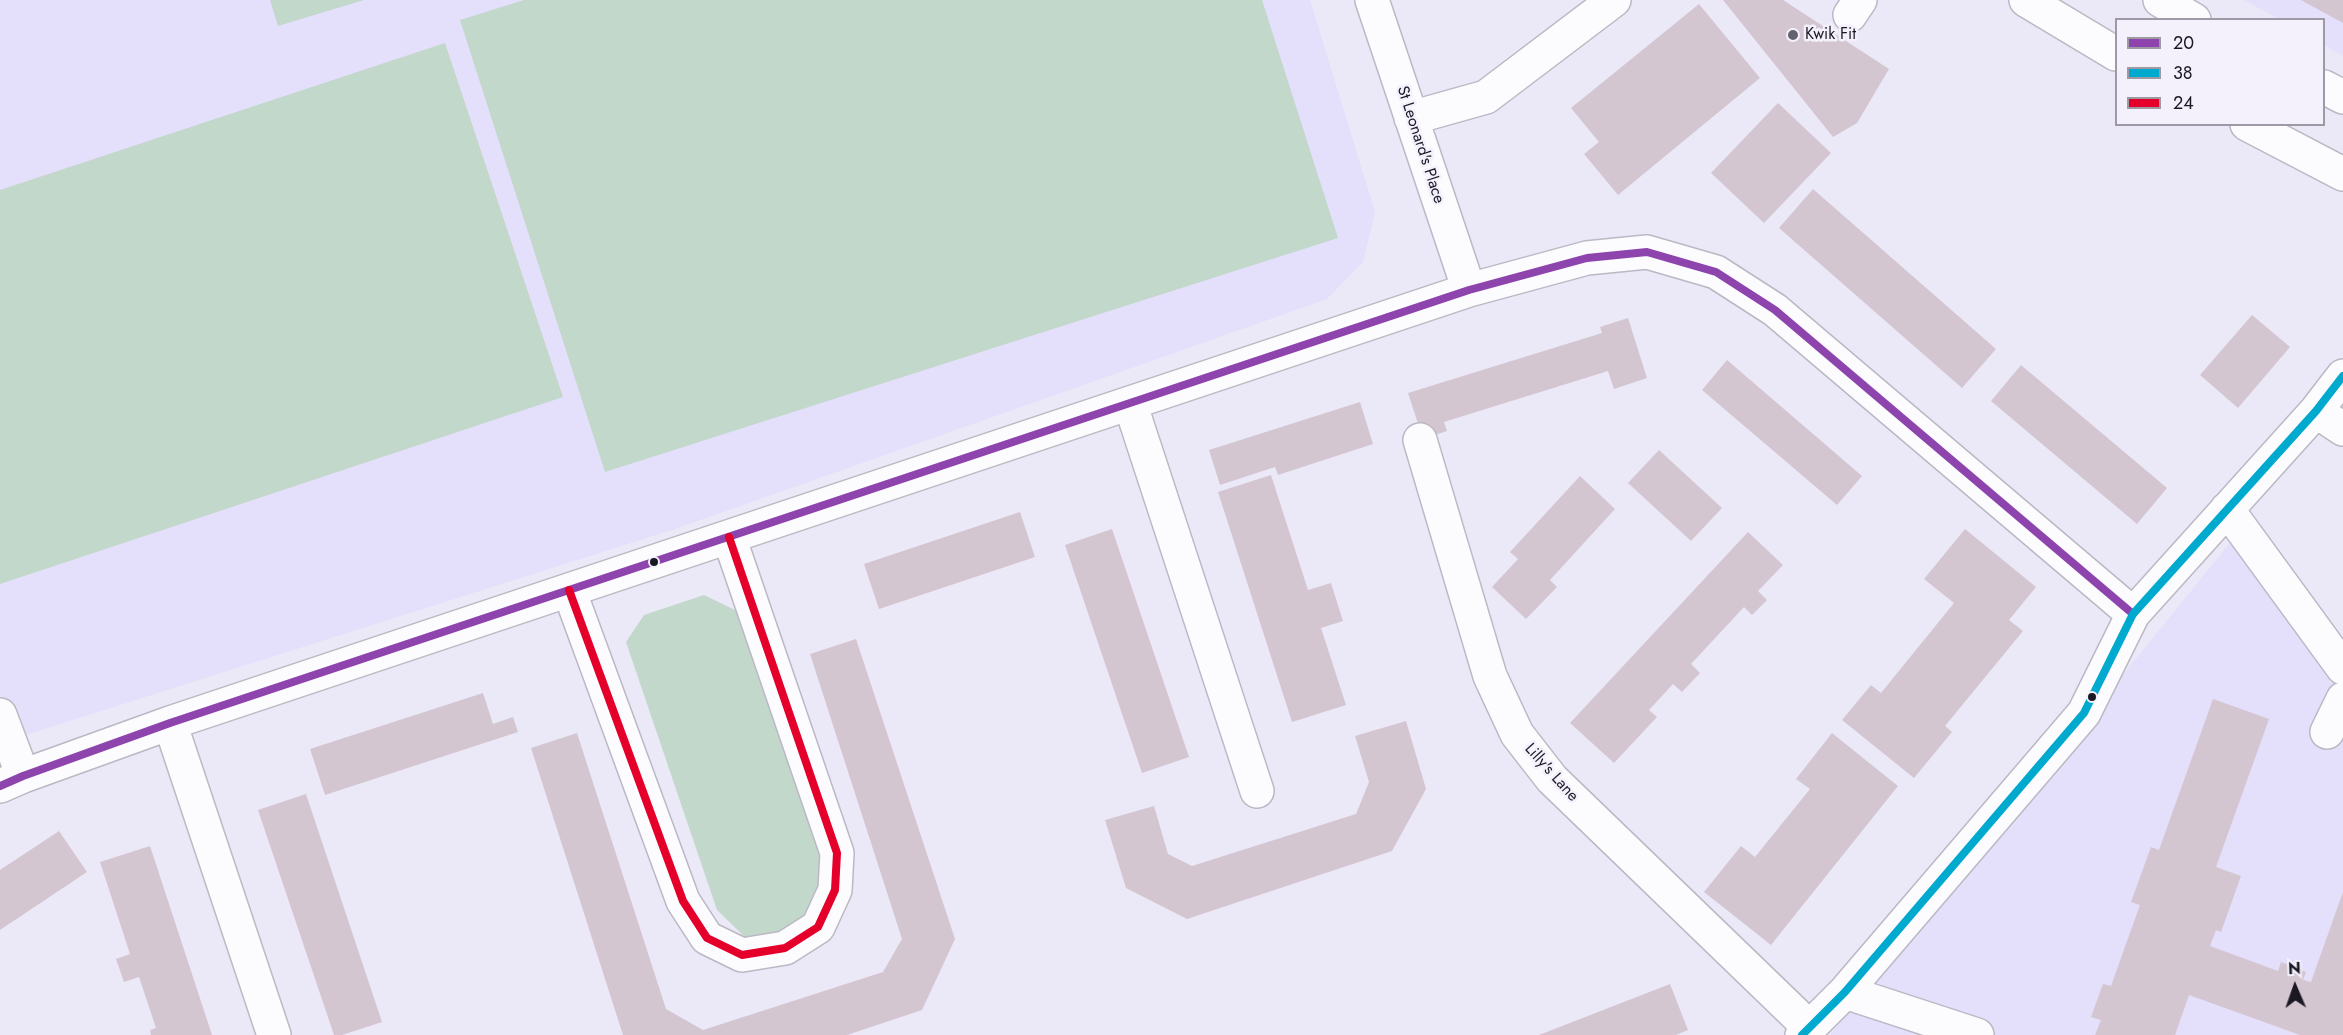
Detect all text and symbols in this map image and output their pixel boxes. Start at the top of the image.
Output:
legend [2115,18,2325,126]
place label: Kwik Fit [1805,25,1856,45]
marker: Kwik Fit [1786,28,1800,42]
text: 20 [2173,30,2194,56]
text: 38 [2173,60,2193,86]
street label: St Leonard's Place [1392,84,1448,206]
text: 24 [2173,90,2194,116]
unlabelled marker [648,556,660,568]
unlabelled marker [2086,691,2098,703]
street label: Lilly's Lane [1520,740,1582,806]
north arrow [2265,957,2325,1017]
text: N [2288,957,2301,980]

